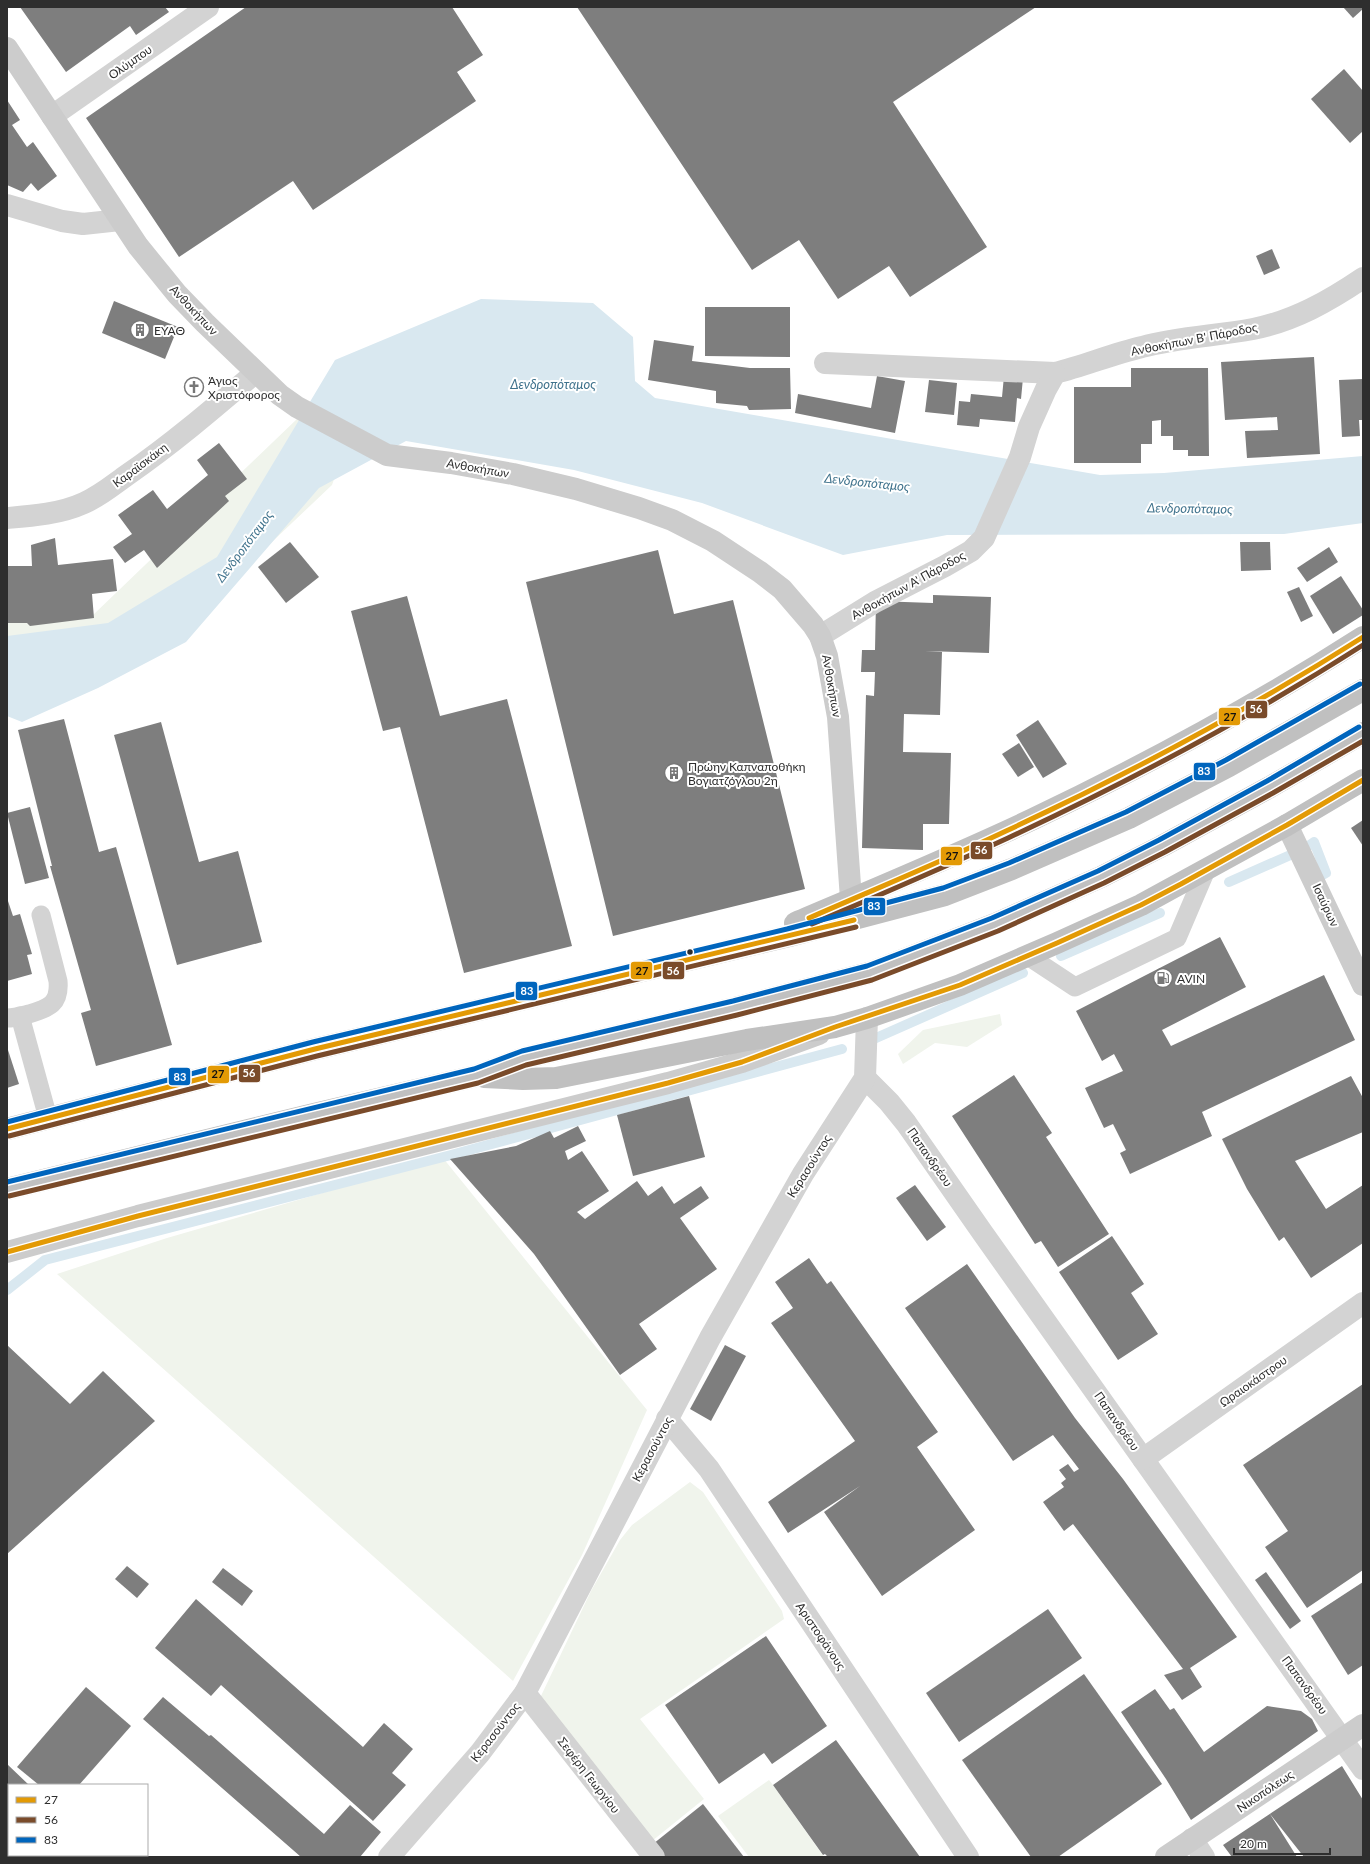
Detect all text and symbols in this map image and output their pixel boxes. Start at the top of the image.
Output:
street label: Ολύμπου [105,42,155,82]
street label: Ανθοκήπων [167,282,221,338]
building icon: ΕΥΑΘ [129,319,151,341]
street label: Ανθοκήπων Β' Πάροδος [1130,319,1259,359]
place label: ΕΥΑΘ [154,323,185,338]
place label: Άγιος Χριστόφορος [208,373,280,402]
church icon: Άγιος Χριστόφορος [183,376,205,398]
water label: Δενδροπόταμος [509,376,596,392]
street label: Καραϊσκάκη [110,440,170,490]
street label: Ανθοκήπων [445,455,511,481]
water label: Δενδροπόταμος [823,469,911,494]
water label: Δενδροπόταμος [1146,499,1233,517]
water label: Δενδροπόταμος [211,507,276,586]
street label: Ανθοκήπων Α' Πάροδος [849,547,968,623]
street label: Ανθοκήπων [819,653,845,719]
line badge: 56 [1245,700,1268,719]
text: 56 [1250,702,1263,715]
line badge: 27 [1218,707,1241,726]
text: 27 [1224,710,1236,723]
place label: Πρώην Καπναποθήκη Βογιατζόγλου 2η [688,759,806,788]
building icon: Πρώην Καπναποθήκη Βογιατζόγλου 2η [663,762,685,784]
line badge: 83 [1193,762,1216,781]
text: 83 [1198,764,1210,777]
line badge: 56 [970,841,993,860]
text: 56 [975,843,988,856]
line badge: 27 [940,846,963,866]
text: 27 [946,849,958,862]
street label: Ισαύρων [1309,881,1343,929]
line badge: 83 [863,897,886,916]
text: 83 [868,899,880,912]
unlabelled marker [685,947,695,957]
line badge: 27 [630,961,653,980]
line badge: 56 [662,961,685,980]
text: 27 [636,964,648,977]
text: 56 [667,964,680,977]
fuel station icon: AVIN [1152,967,1174,989]
place label: AVIN [1177,971,1205,986]
line badge: 83 [515,981,538,1001]
text: 83 [521,984,533,997]
line badge: 56 [238,1064,261,1083]
line badge: 27 [207,1065,230,1084]
text: 56 [243,1066,256,1079]
line badge: 83 [168,1067,191,1086]
text: 27 [212,1067,224,1080]
text: 83 [174,1070,186,1083]
street label: Παπανδρέου [904,1125,956,1189]
street label: Κερασούντος [784,1131,835,1200]
street label: Ωραιοκάστρου [1216,1352,1290,1410]
street label: Παπανδρέου [1091,1389,1143,1453]
street label: Κερασούντος [629,1414,676,1484]
street label: Αριστοφάνoυς [793,1599,849,1673]
street label: Παπανδρέου [1279,1653,1331,1717]
street label: Κερασούντος [467,1699,523,1765]
street label: Σεφέρη Γεωργίου [555,1734,623,1816]
street label: Νικοπόλεως [1234,1766,1296,1815]
legend [8,1784,148,1856]
text: 27 [44,1792,58,1807]
text: 56 [44,1812,58,1827]
scale bar [1234,1830,1330,1856]
text: 83 [44,1832,58,1847]
text: 20 m [1240,1836,1267,1851]

